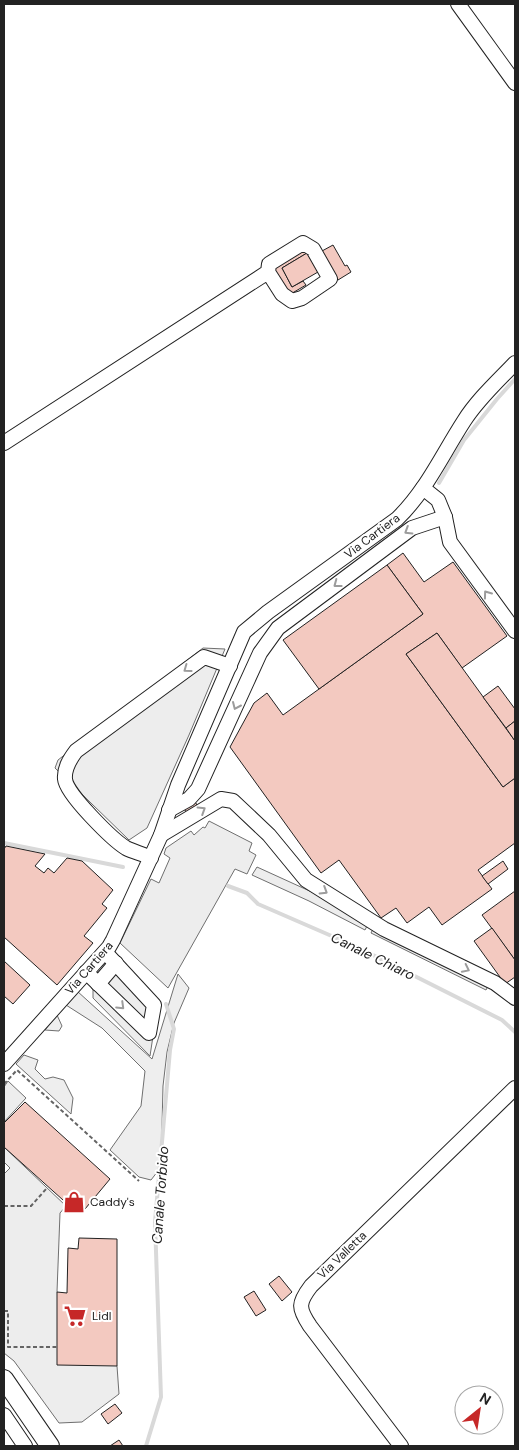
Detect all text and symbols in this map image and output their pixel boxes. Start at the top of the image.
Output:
street label: Via Cartiera [341,510,403,562]
one-way arrow [404,525,414,534]
one-way arrow [333,578,343,587]
one-way arrow [485,591,493,600]
one-way arrow [183,663,193,672]
one-way arrow [231,701,242,710]
one-way arrow [197,806,206,816]
one-way arrow [318,885,327,894]
water label: Canale Chiaro [328,928,418,984]
street label: Via Cartiera [61,938,117,998]
one-way arrow [461,963,470,973]
one-way arrow [115,1001,124,1010]
water label: Canale Torbido [148,1145,172,1245]
shop icon: Caddy's [61,1189,87,1215]
place label: Caddy's [90,1194,135,1210]
street label: Via Valletta [314,1228,370,1282]
supermarket icon: Lidl [62,1303,88,1329]
place label: Lidl [92,1308,111,1324]
north arrow [454,1385,504,1435]
text: N [477,1388,494,1409]

